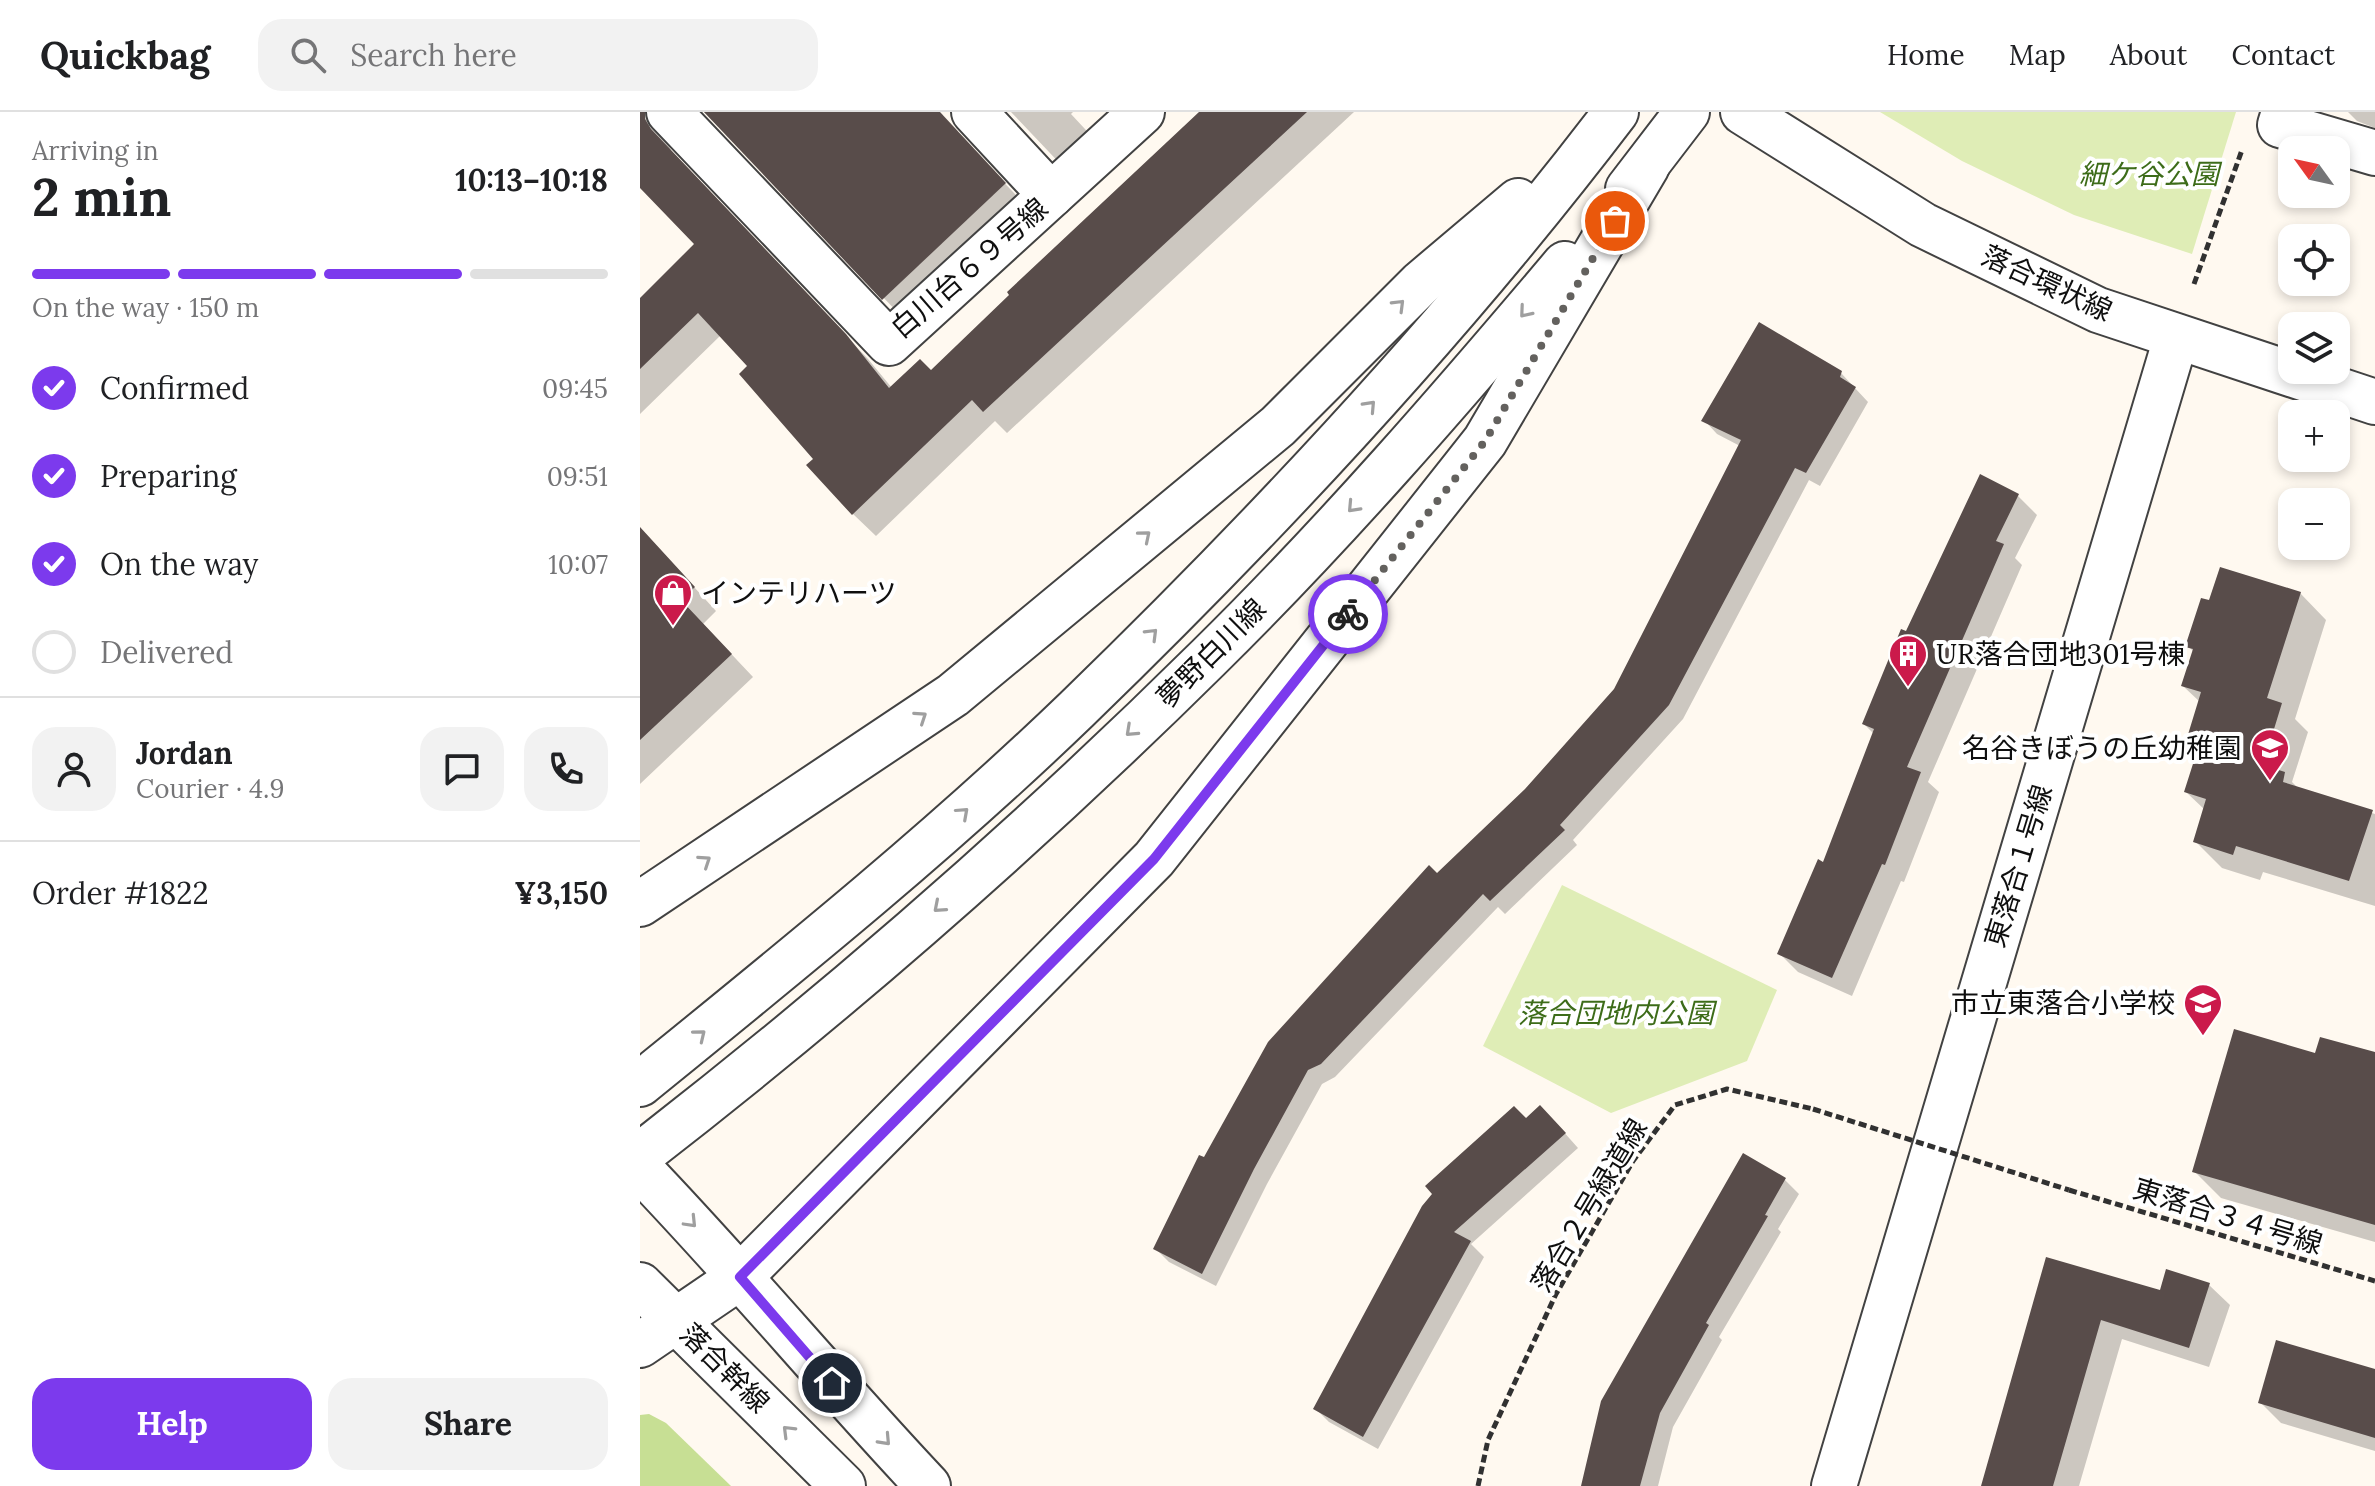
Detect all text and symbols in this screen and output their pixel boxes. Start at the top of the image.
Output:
search box [258,19,818,91]
text: Quickbag [40,31,210,79]
icon: search [286,33,330,77]
text: Search here [350,36,517,74]
text: Home [1887,37,1965,73]
text: Map [2009,37,2066,73]
text: About [2110,37,2187,73]
text: Contact [2231,37,2335,73]
text: Arriving in [32,134,159,167]
north arrow [2278,136,2350,208]
map controls [2278,136,2350,560]
park label: 細ケ谷公園 [2079,156,2223,192]
text: 10:13–10:18 [455,161,608,199]
text: 2 min [32,164,171,230]
pin [1581,187,1649,255]
street label: 白川台６９号線 [883,190,1055,346]
icon: bag [1593,199,1637,243]
button: locate [2278,224,2350,296]
street label: 落合環状線 [1976,237,2118,329]
text: On the way · 150 m [32,291,259,324]
one-way arrow [1390,300,1405,314]
one-way arrow [1520,302,1535,317]
button: layers [2278,312,2350,384]
icon: check [32,366,76,410]
text: Confirmed [100,369,249,407]
text: 09:45 [542,372,608,405]
button: + [2278,400,2350,472]
one-way arrow [1361,401,1376,415]
icon: check [32,454,76,498]
text: Preparing [100,457,237,495]
text: 09:51 [547,460,608,493]
button: − [2278,488,2350,560]
one-way arrow [1348,497,1362,512]
one-way arrow [1136,531,1150,546]
icon: check [32,542,76,586]
text: On the way [100,545,258,583]
text: 10:07 [548,548,608,581]
shop icon: インテリハーツ [652,572,694,627]
courier [1308,574,1388,654]
place label: インテリハーツ [701,575,896,611]
street label: 夢野白川線 [1149,591,1273,715]
icon: bike [1326,592,1370,636]
one-way arrow [1143,629,1157,643]
text: Delivered [100,633,233,671]
building icon: UR落合団地301号棟 [1887,633,1929,688]
place label: UR落合団地301号棟 [1936,636,2186,672]
one-way arrow [912,711,927,726]
one-way arrow [1126,722,1140,737]
button: person [32,727,116,811]
button: chat [420,727,504,811]
button: phone [524,727,608,811]
school or university icon: 名谷きぼうの丘幼稚園 [2249,727,2291,782]
place label: 名谷きぼうの丘幼稚園 [1962,730,2242,766]
text: Jordan [136,734,233,772]
text: Courier · 4.9 [136,772,285,805]
street label: 東落合１号線 [1976,780,2060,952]
one-way arrow [954,807,968,822]
one-way arrow [696,856,710,871]
text: Order #1822 [32,874,209,912]
text: ¥3,150 [515,874,608,912]
one-way arrow [933,897,948,912]
school or university icon: 市立東落合小学校 [2182,982,2224,1037]
place label: 市立東落合小学校 [1951,985,2175,1021]
park label: 落合団地内公園 [1518,995,1718,1031]
one-way arrow [691,1030,706,1045]
street label: 落合２号緑道線 [1523,1112,1655,1298]
street label: 東落合３４号線 [2129,1170,2327,1262]
one-way arrow [682,1213,696,1227]
street label: 落合幹線 [673,1316,777,1420]
pin [798,1349,866,1417]
icon: home [810,1361,854,1405]
button: Help [32,1378,312,1470]
button: Share [328,1378,608,1470]
one-way arrow [783,1426,797,1440]
one-way arrow [875,1431,890,1445]

